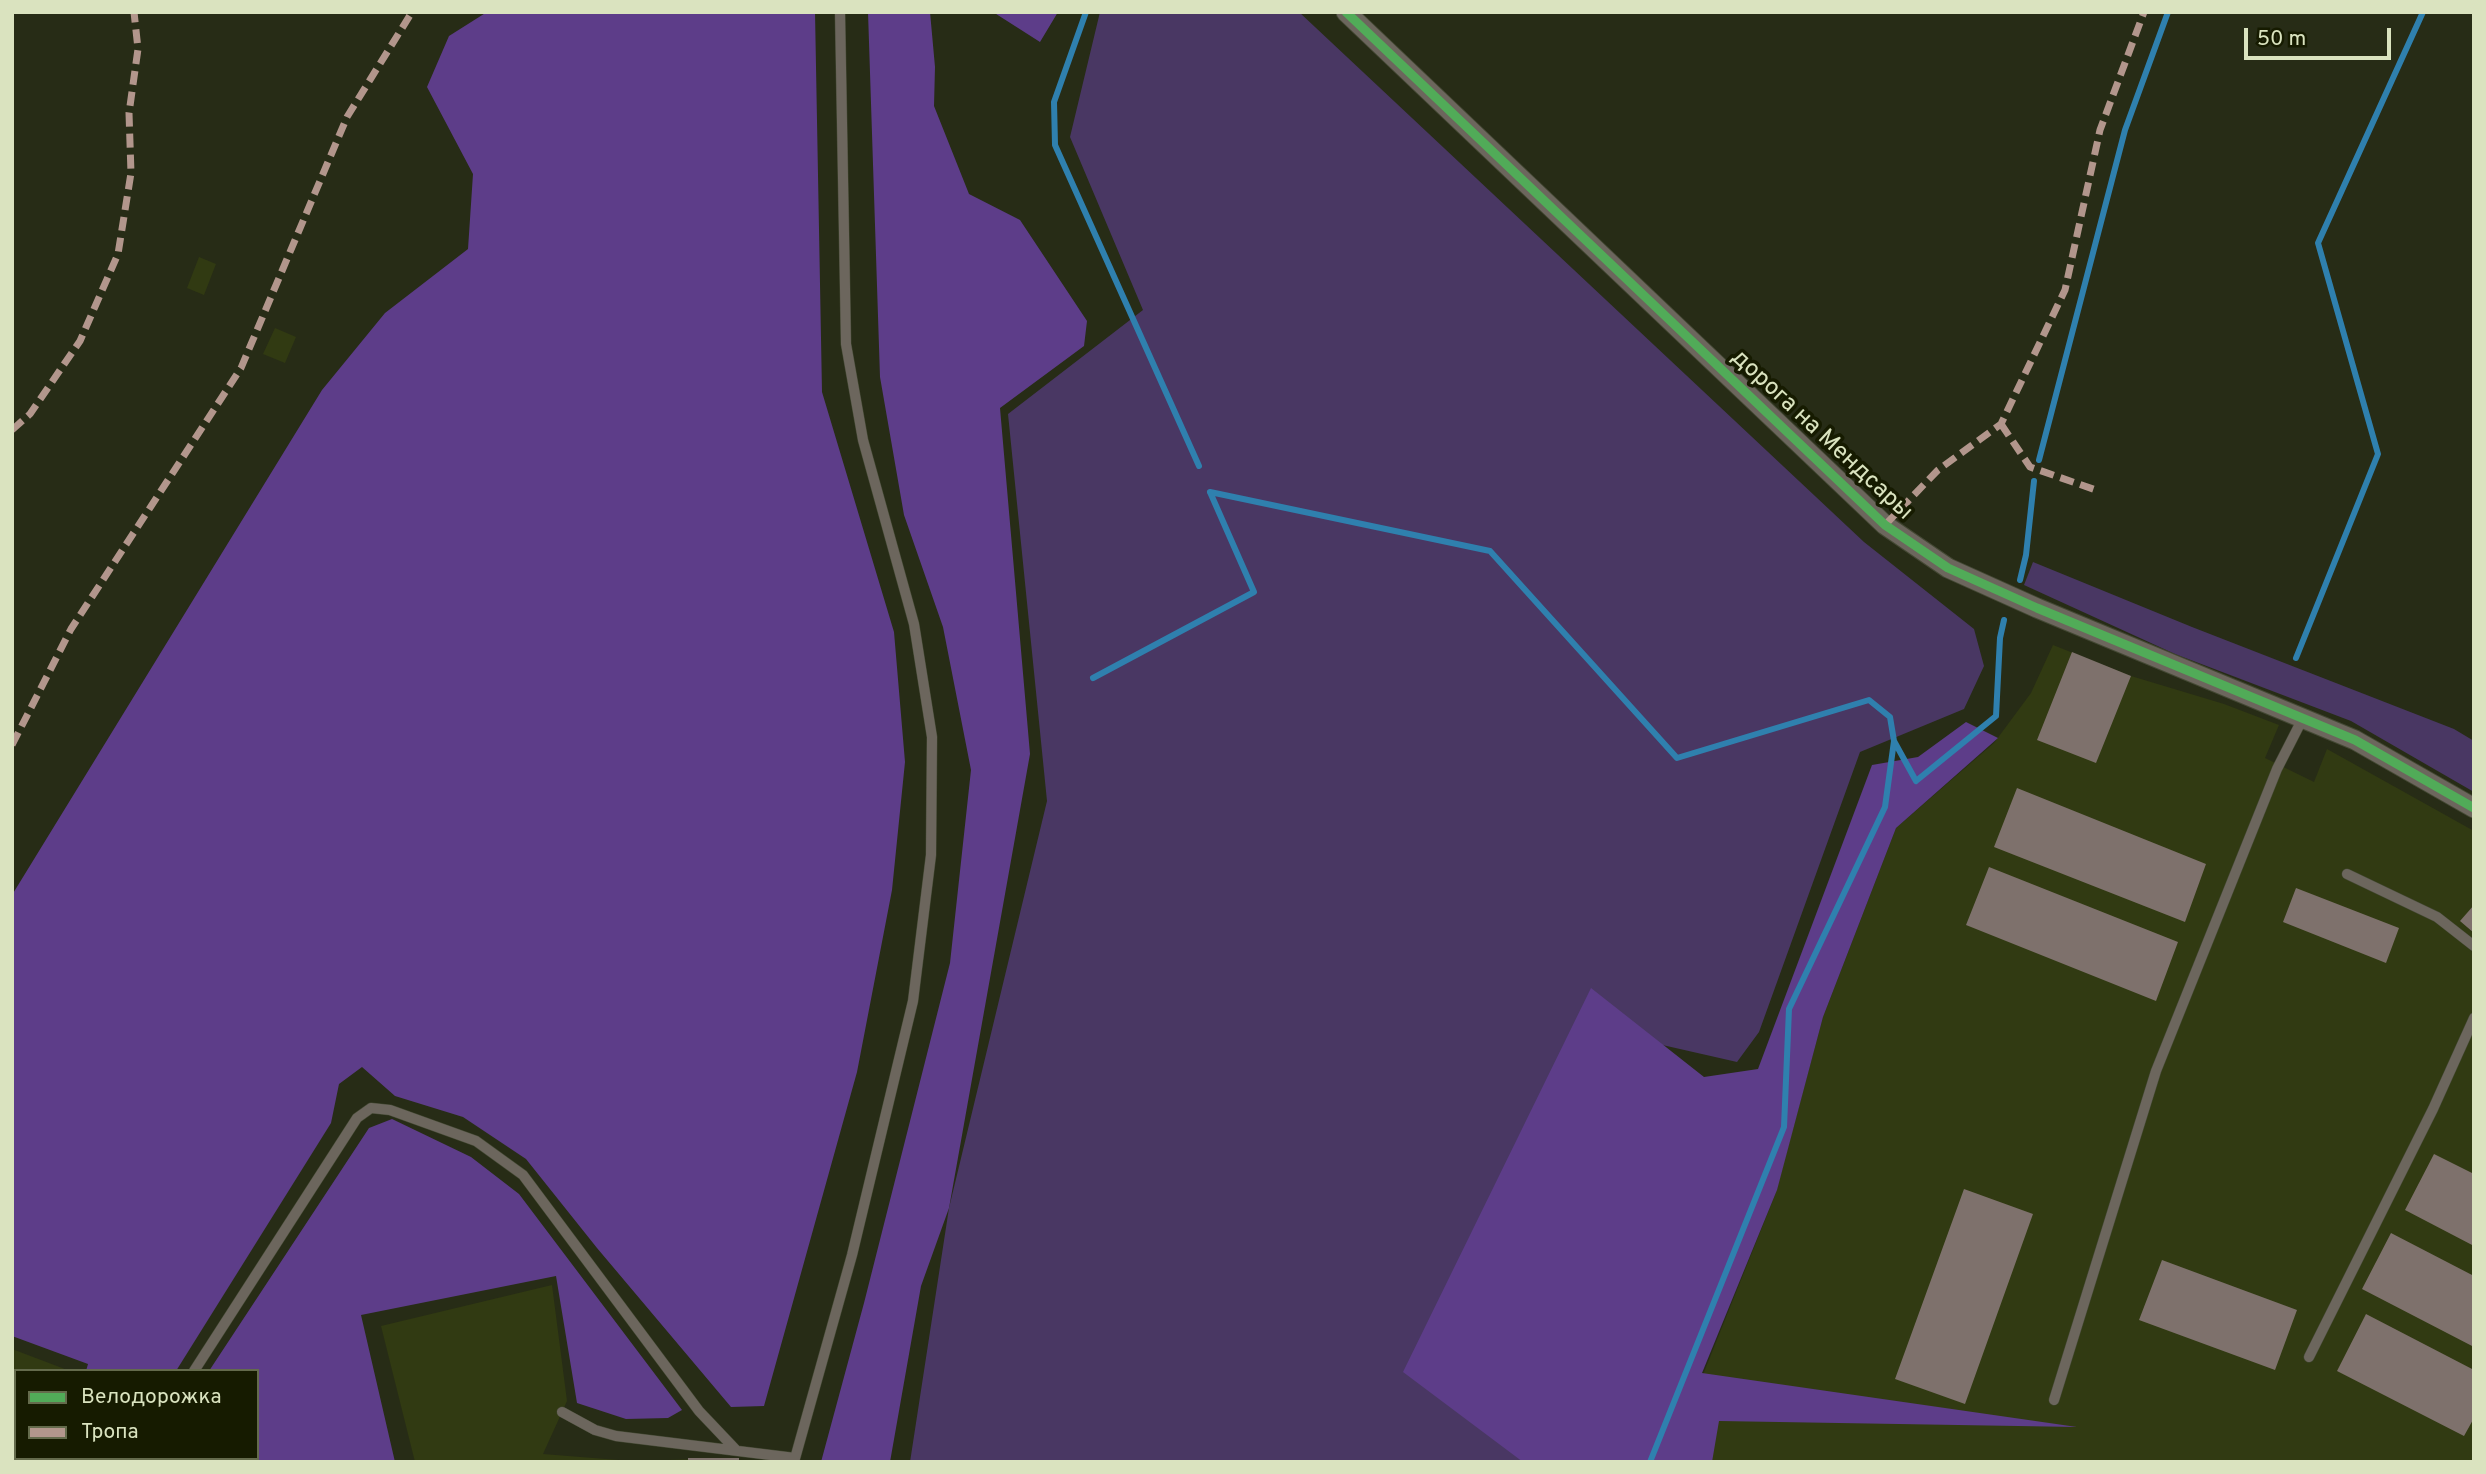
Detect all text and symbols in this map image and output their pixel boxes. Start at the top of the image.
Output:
scale bar [2248,14,2395,58]
text: 50 m [2257,26,2306,53]
street label: дорога на Мендсары [1724,344,1918,528]
legend [14,1369,259,1460]
text: Велодорожка [81,1384,221,1411]
text: Тропа [81,1419,139,1446]

